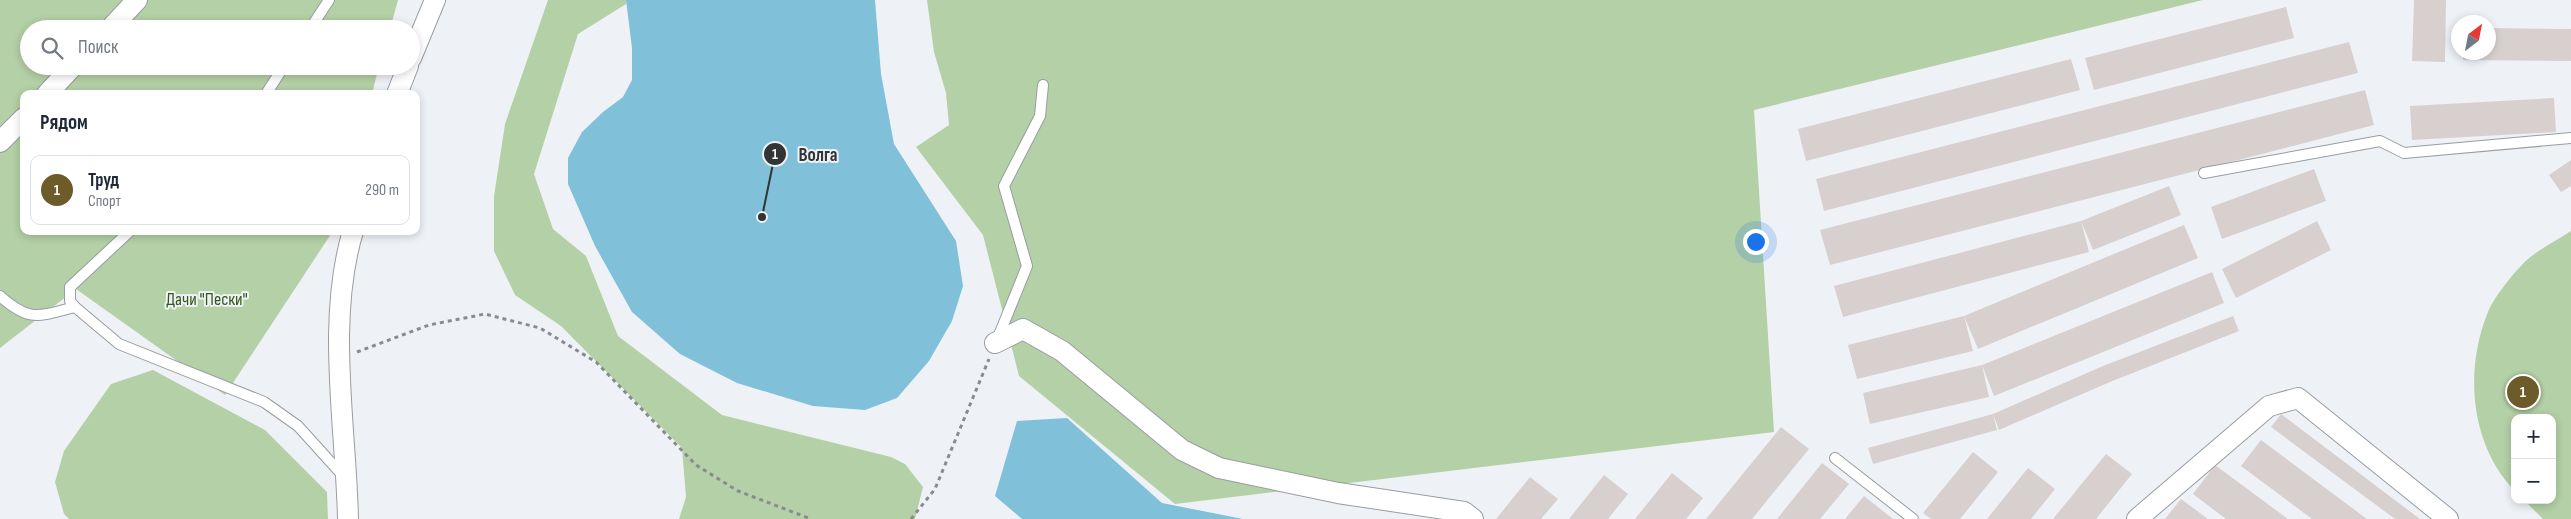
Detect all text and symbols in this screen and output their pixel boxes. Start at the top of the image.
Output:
north arrow [2451,15,2496,60]
search box [20,20,420,75]
icon: search [38,34,66,62]
text: Поиск [78,36,118,59]
text: Рядом [40,110,88,135]
callout: Волга [763,137,848,171]
text: Волга [798,144,838,167]
text: 1 [772,145,778,164]
text: Труд [88,169,119,192]
text: 1 [54,181,60,200]
text: 290 m [365,181,399,200]
text: Спорт [88,192,121,211]
your location [1743,229,1769,255]
park label: Дачи "Пески" [166,289,248,310]
pin: 1 [2507,373,2539,411]
map controls [2511,414,2556,504]
button: + [2511,414,2556,459]
button: − [2511,459,2556,504]

